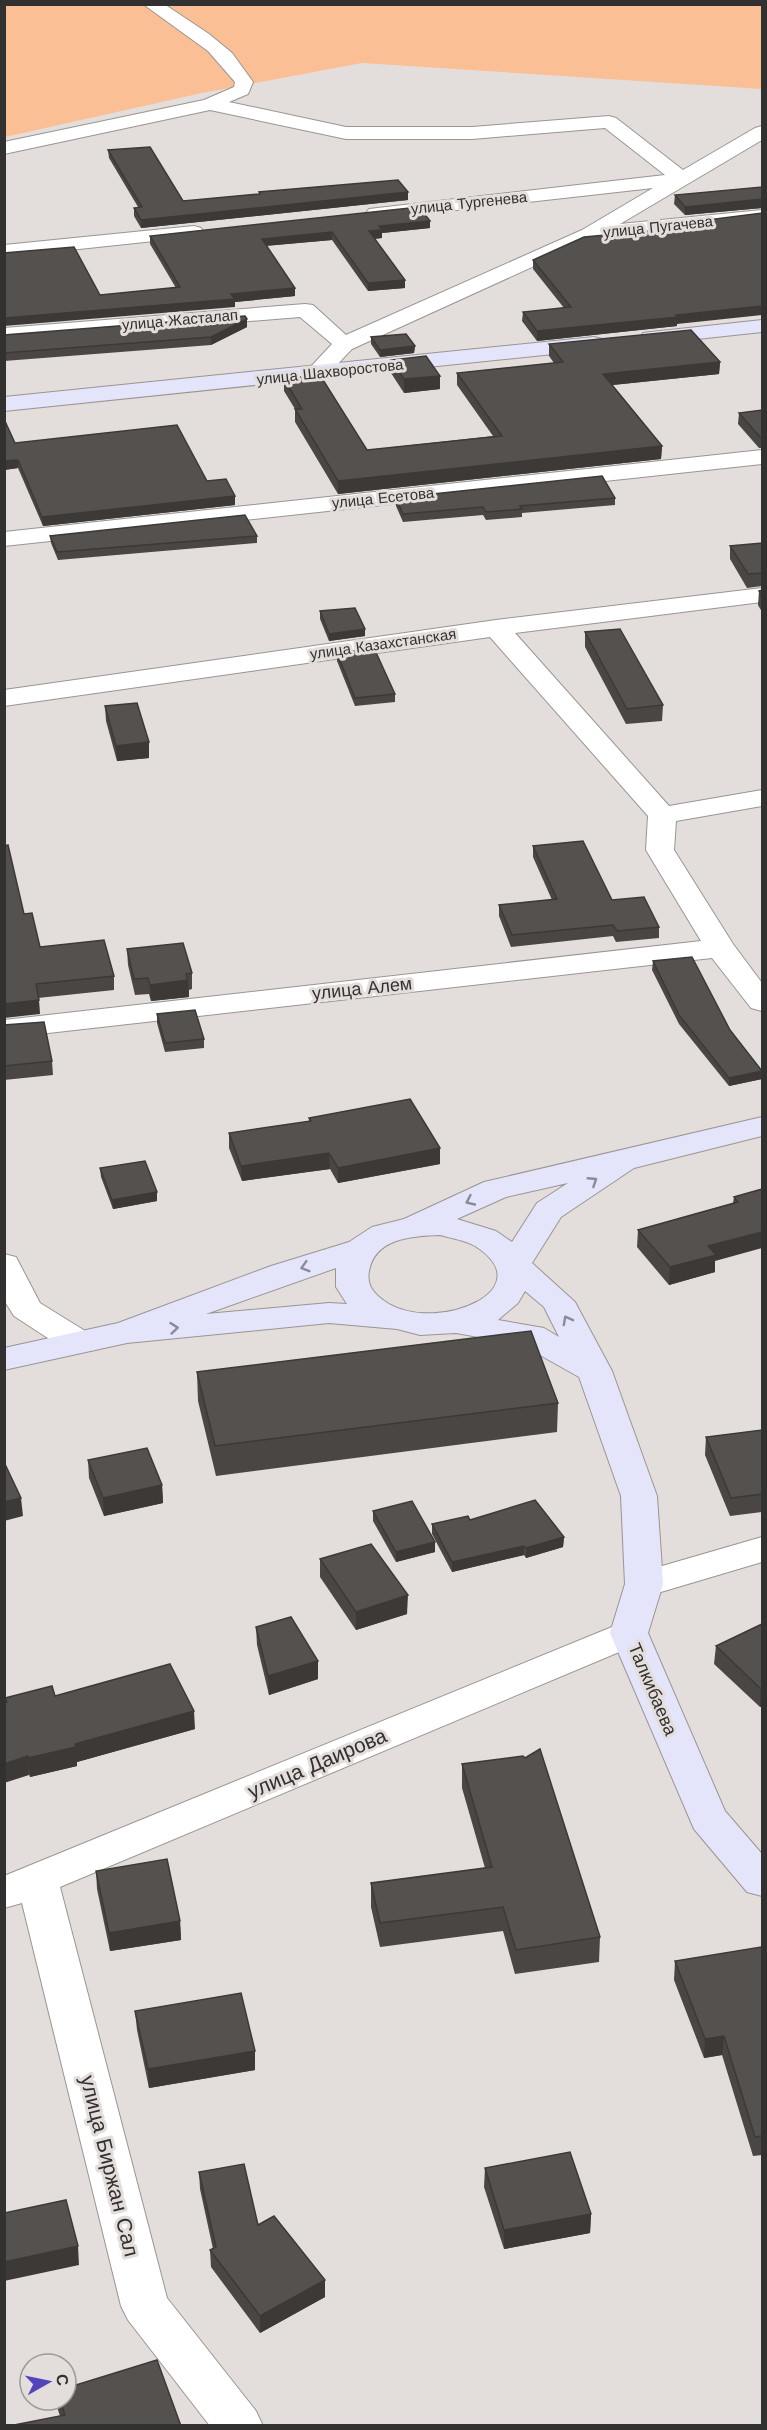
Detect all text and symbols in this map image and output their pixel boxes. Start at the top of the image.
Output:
street label: улица Тургенева [410,188,529,218]
street label: улица Пугачева [602,212,714,242]
street label: улица Жасталап [121,306,239,334]
street label: улица Шахворостова [256,355,405,389]
street label: улица Есетова [331,484,436,512]
street label: улица Казахстанская [309,625,457,663]
street label: улица Алем [311,972,413,1004]
one-way arrow [586,1177,597,1188]
one-way arrow [466,1193,477,1205]
one-way arrow [300,1259,311,1272]
one-way arrow [562,1315,574,1326]
one-way arrow [170,1322,179,1335]
street label: Талкибаева [624,1640,682,1739]
street label: улица Даирова [244,1722,391,1804]
street label: улица Биржан Сал [75,2073,145,2259]
north arrow [18,2352,78,2412]
text: С [52,2373,73,2387]

